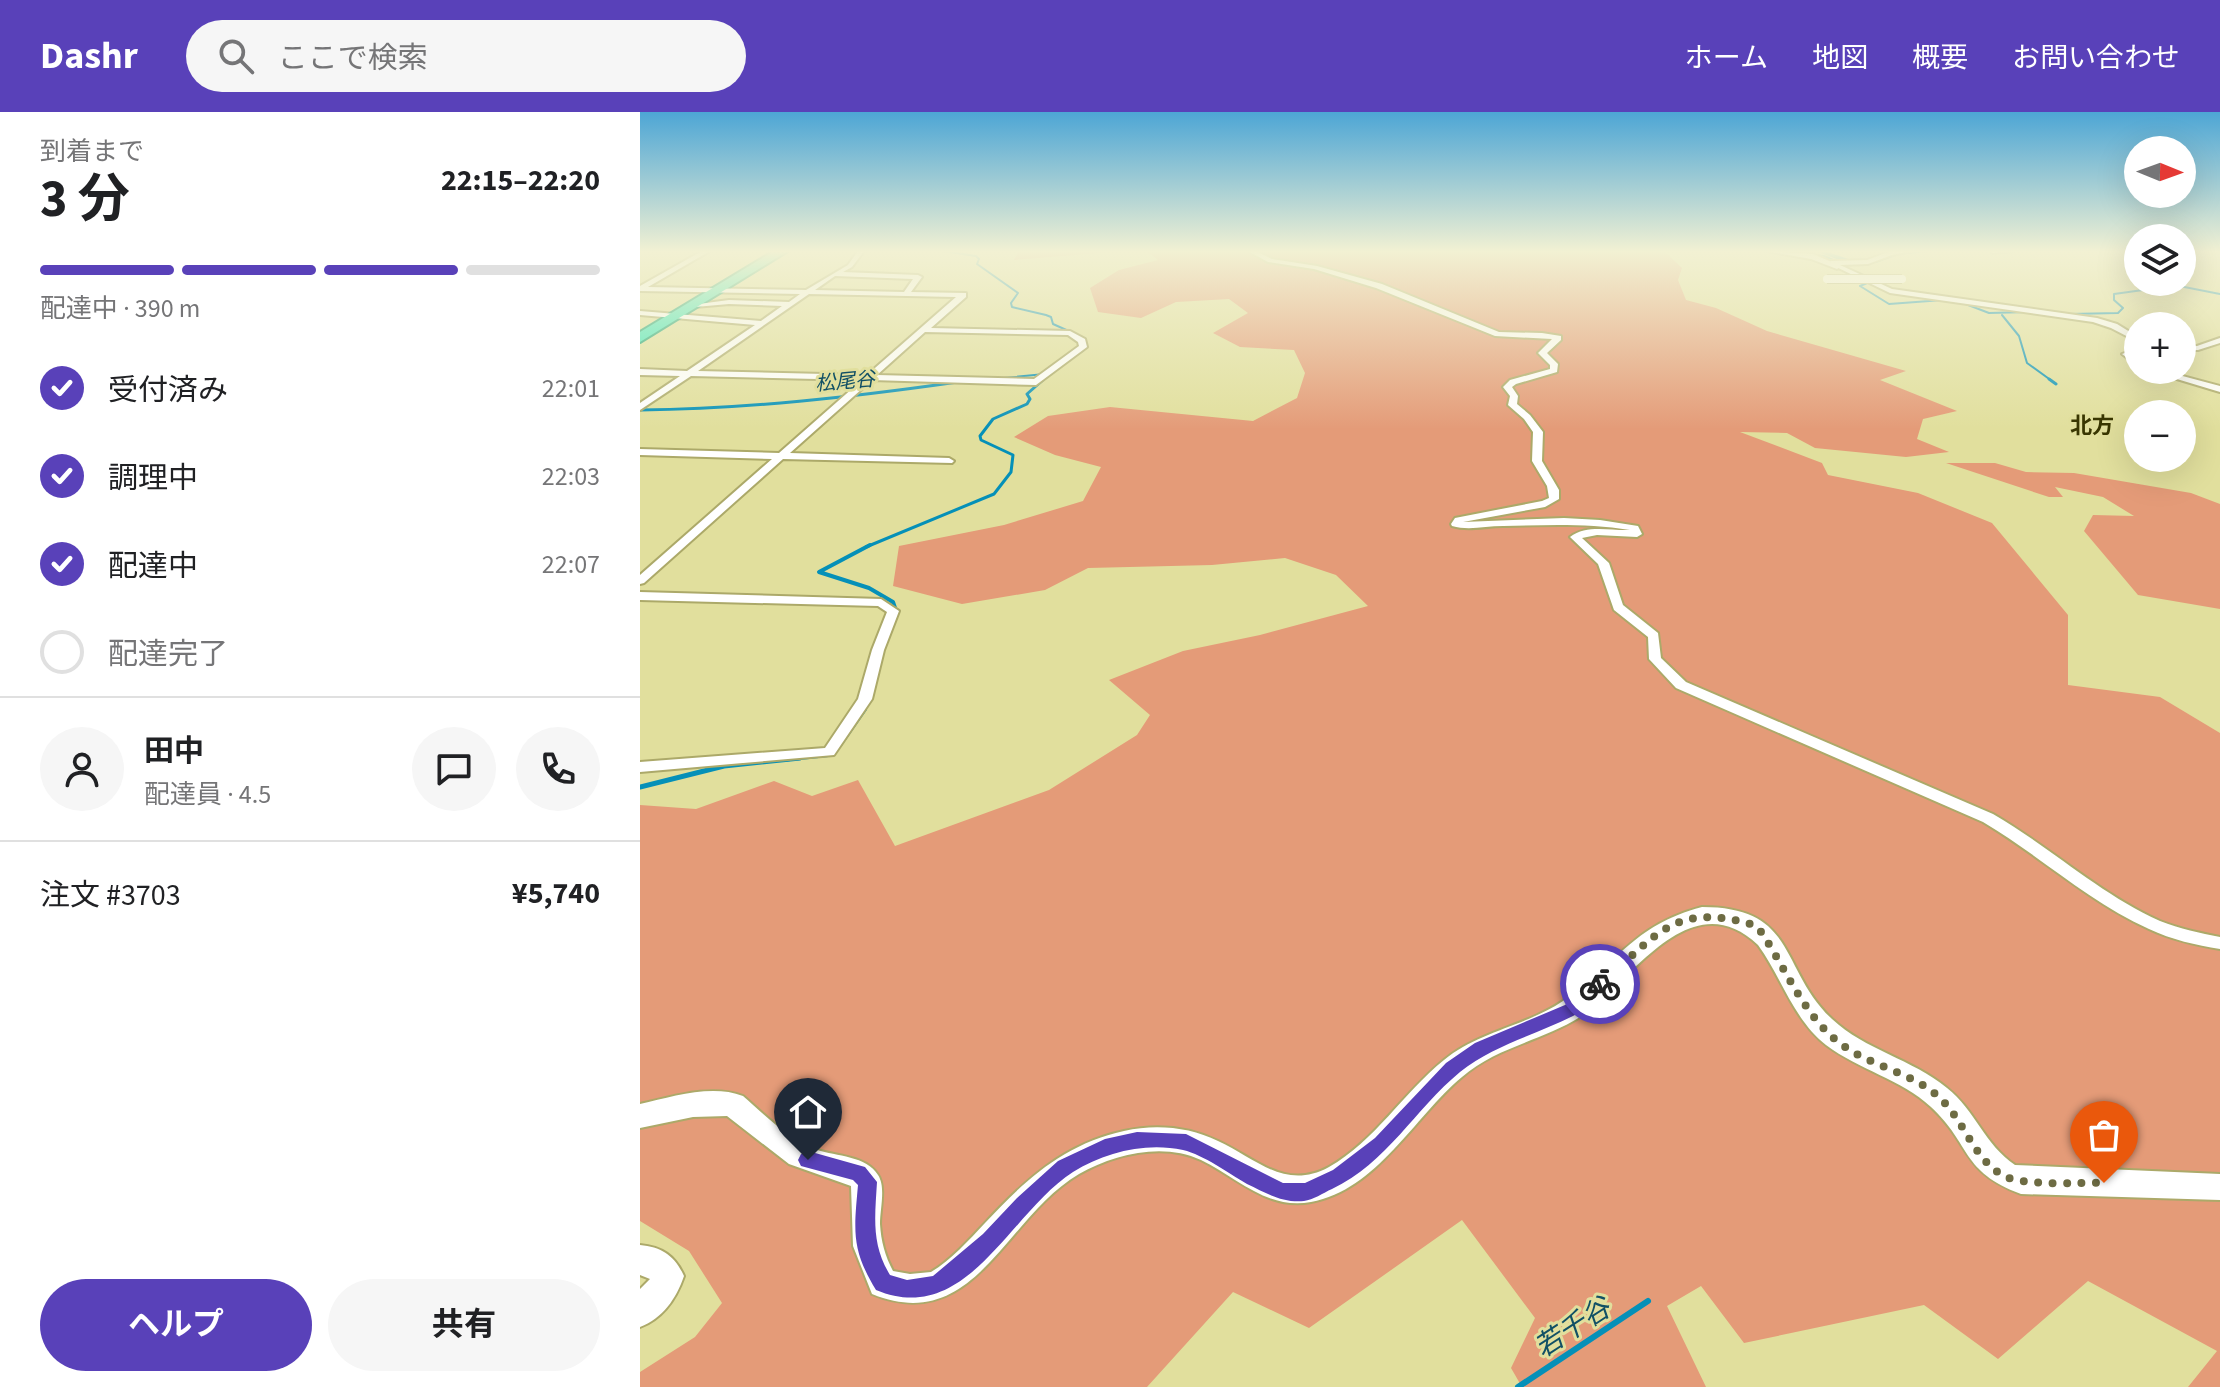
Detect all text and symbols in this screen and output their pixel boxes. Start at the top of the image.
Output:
search box [186,20,746,92]
text: Dashr [40,29,138,83]
icon: search [214,34,258,78]
text: ここで検索 [278,37,428,80]
text: ホーム [1685,38,1768,78]
text: 地図 [1812,38,1868,78]
text: 概要 [1912,38,1968,78]
text: お問い合わせ [2012,38,2180,78]
text: 到着まで [40,133,144,170]
north arrow [2124,136,2196,208]
map controls [2124,136,2196,472]
text: 22:15–22:20 [441,159,600,202]
text: 3 分 [40,163,130,237]
button: layers [2124,224,2196,296]
text: 配達中 · 390 m [40,290,200,327]
button: + [2124,312,2196,384]
water label: 松尾谷 [814,365,878,399]
icon: check [40,366,84,410]
text: 受付済み [108,369,228,412]
text: 22:01 [542,370,600,407]
button: − [2124,400,2196,472]
district label: 北方 [2070,410,2114,442]
icon: check [40,454,84,498]
text: 調理中 [108,457,198,500]
text: 22:03 [542,458,600,495]
icon: check [40,542,84,586]
text: 配達中 [108,545,198,588]
text: 22:07 [542,546,600,583]
text: 配達完了 [108,633,228,676]
button: person [40,727,124,811]
button: chat [412,727,496,811]
button: phone [516,727,600,811]
text: 田中 [144,730,204,773]
text: 配達員 · 4.5 [144,776,271,813]
text: ¥5,740 [512,872,600,915]
text: 注文 #3703 [40,874,181,917]
courier [1560,944,1640,1024]
icon: bike [1578,962,1622,1006]
pin [774,1078,842,1160]
icon: home [786,1090,830,1134]
pin [2070,1101,2138,1183]
icon: bag [2082,1113,2126,1157]
button: ヘルプ [40,1279,312,1371]
button: 共有 [328,1279,600,1371]
water label: 若千谷 [1526,1287,1620,1367]

